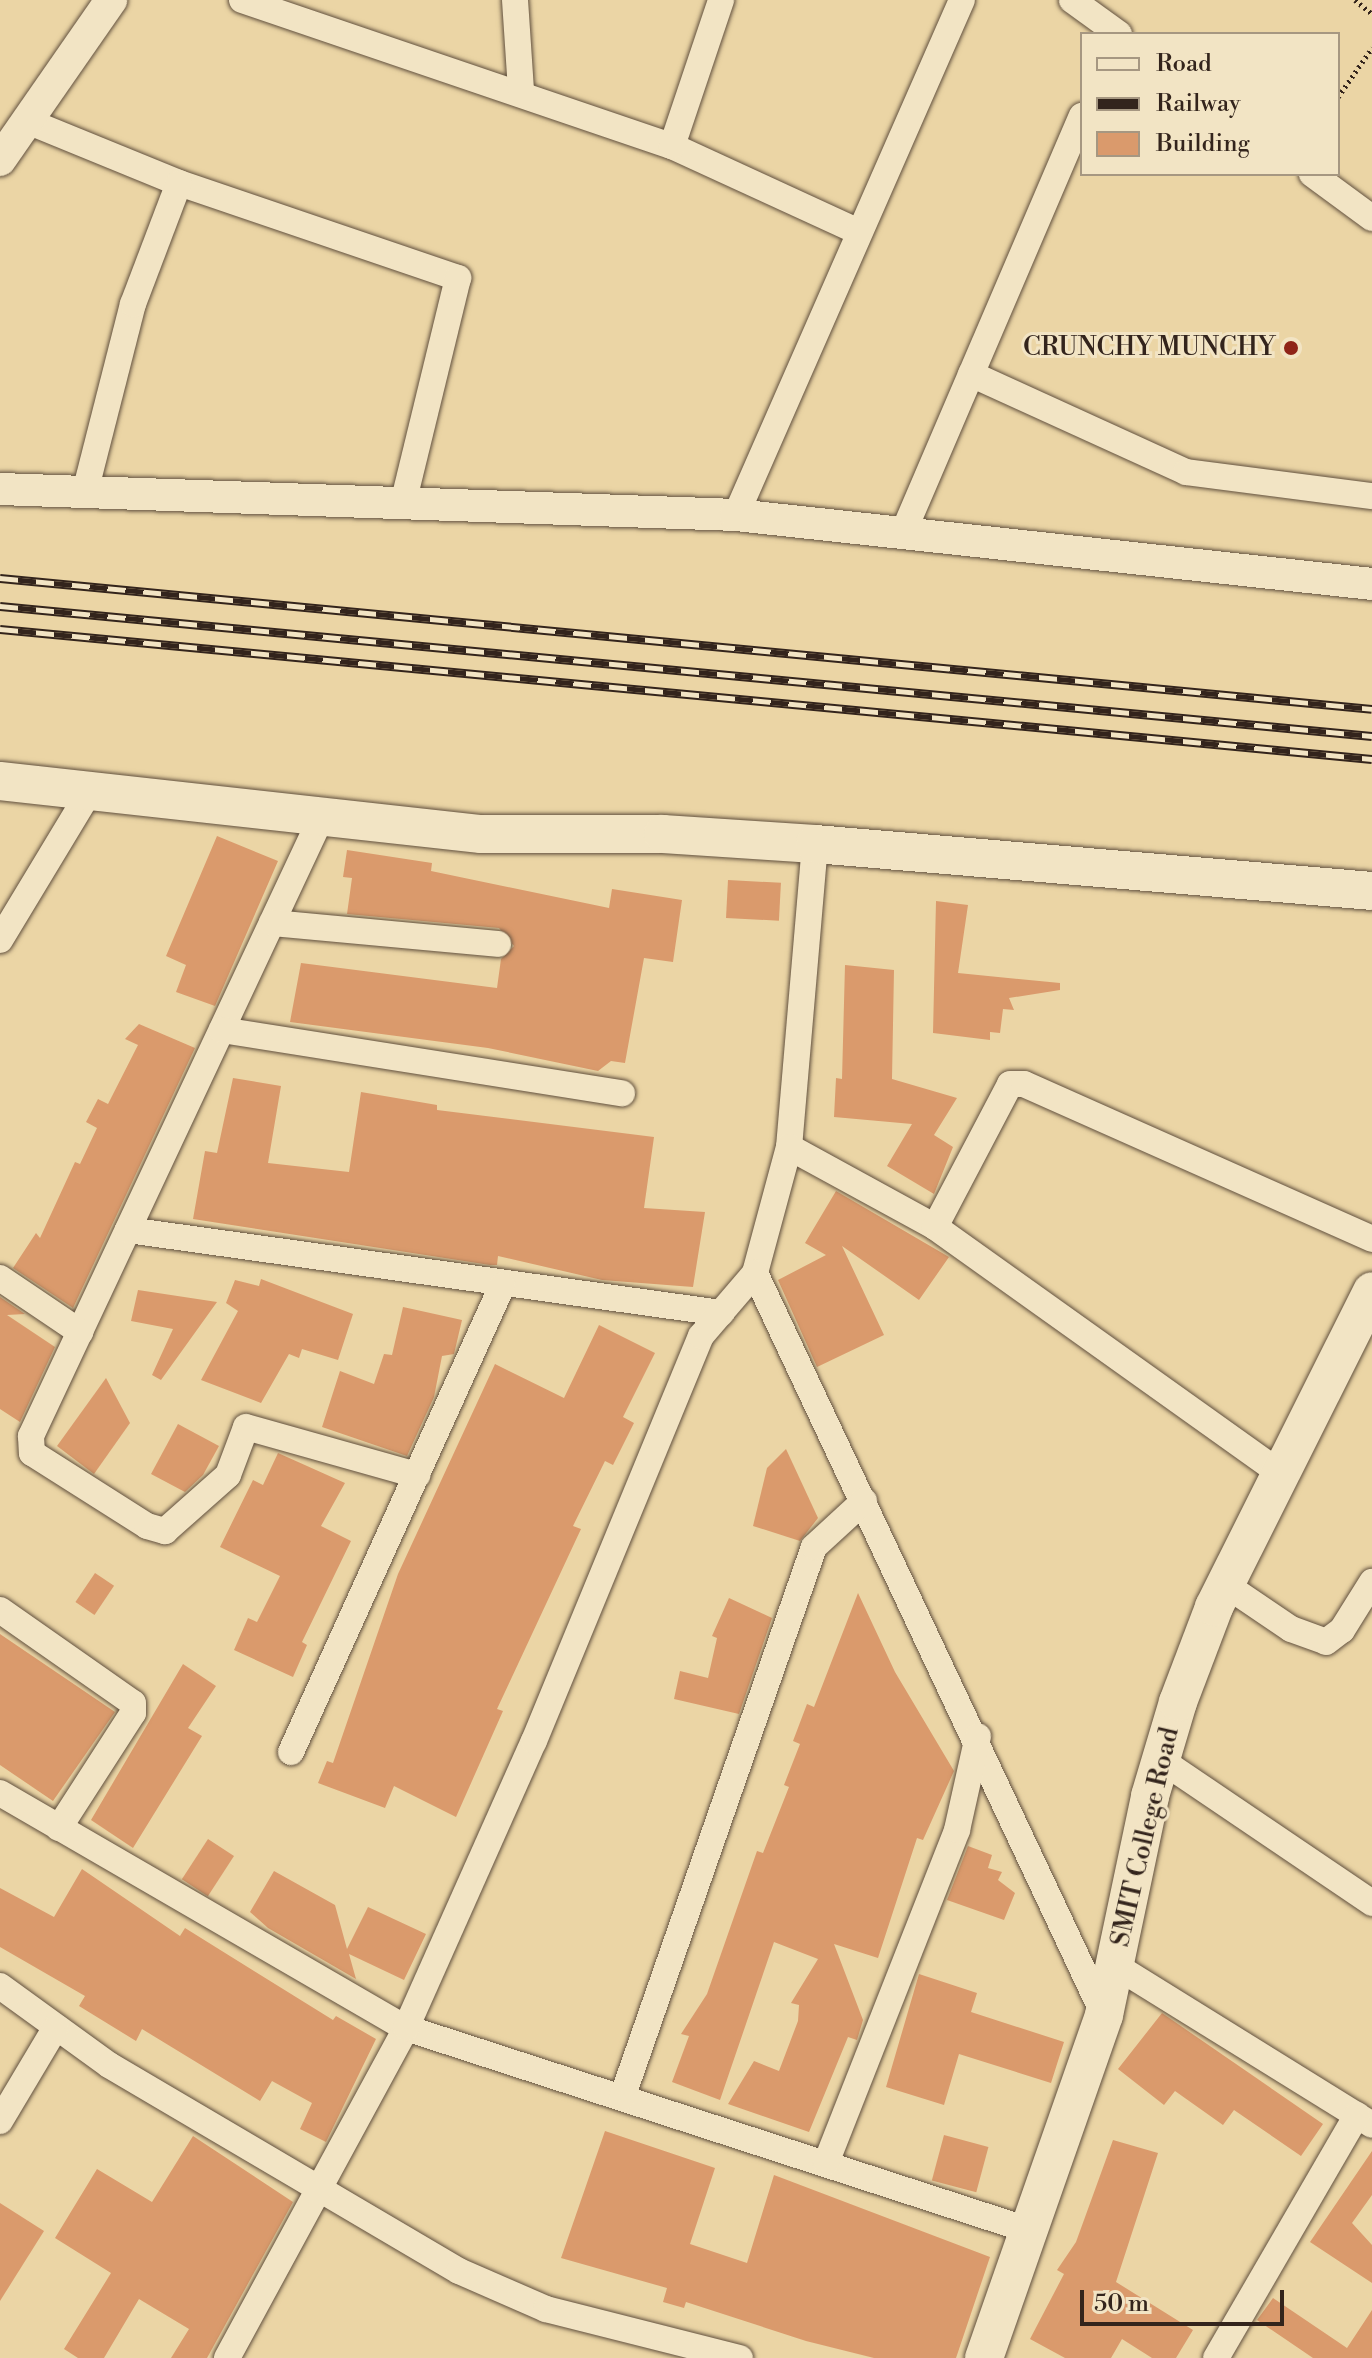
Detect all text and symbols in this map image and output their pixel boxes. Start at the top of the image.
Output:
legend [1080,32,1340,176]
text: Road [1156,49,1212,79]
text: Railway [1156,89,1241,119]
text: Building [1156,129,1250,159]
place label: CRUNCHY MUNCHY [1023,332,1275,364]
marker: CRUNCHY MUNCHY [1282,339,1300,357]
street label: SMIT College Road [1106,1724,1186,1950]
scale bar [1084,2274,1288,2324]
text: 50 m [1094,2289,1149,2319]

